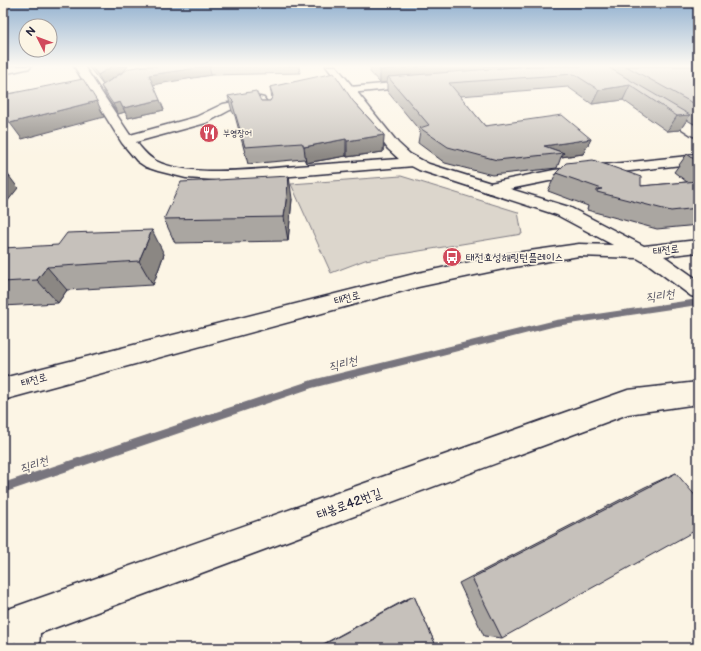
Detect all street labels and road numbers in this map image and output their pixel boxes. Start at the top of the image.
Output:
street label: 태전로 [652,242,680,258]
street label: 태전로 [333,288,362,308]
street label: 태전로 [19,370,49,390]
street label: 태봉로42번길 [314,485,384,523]

